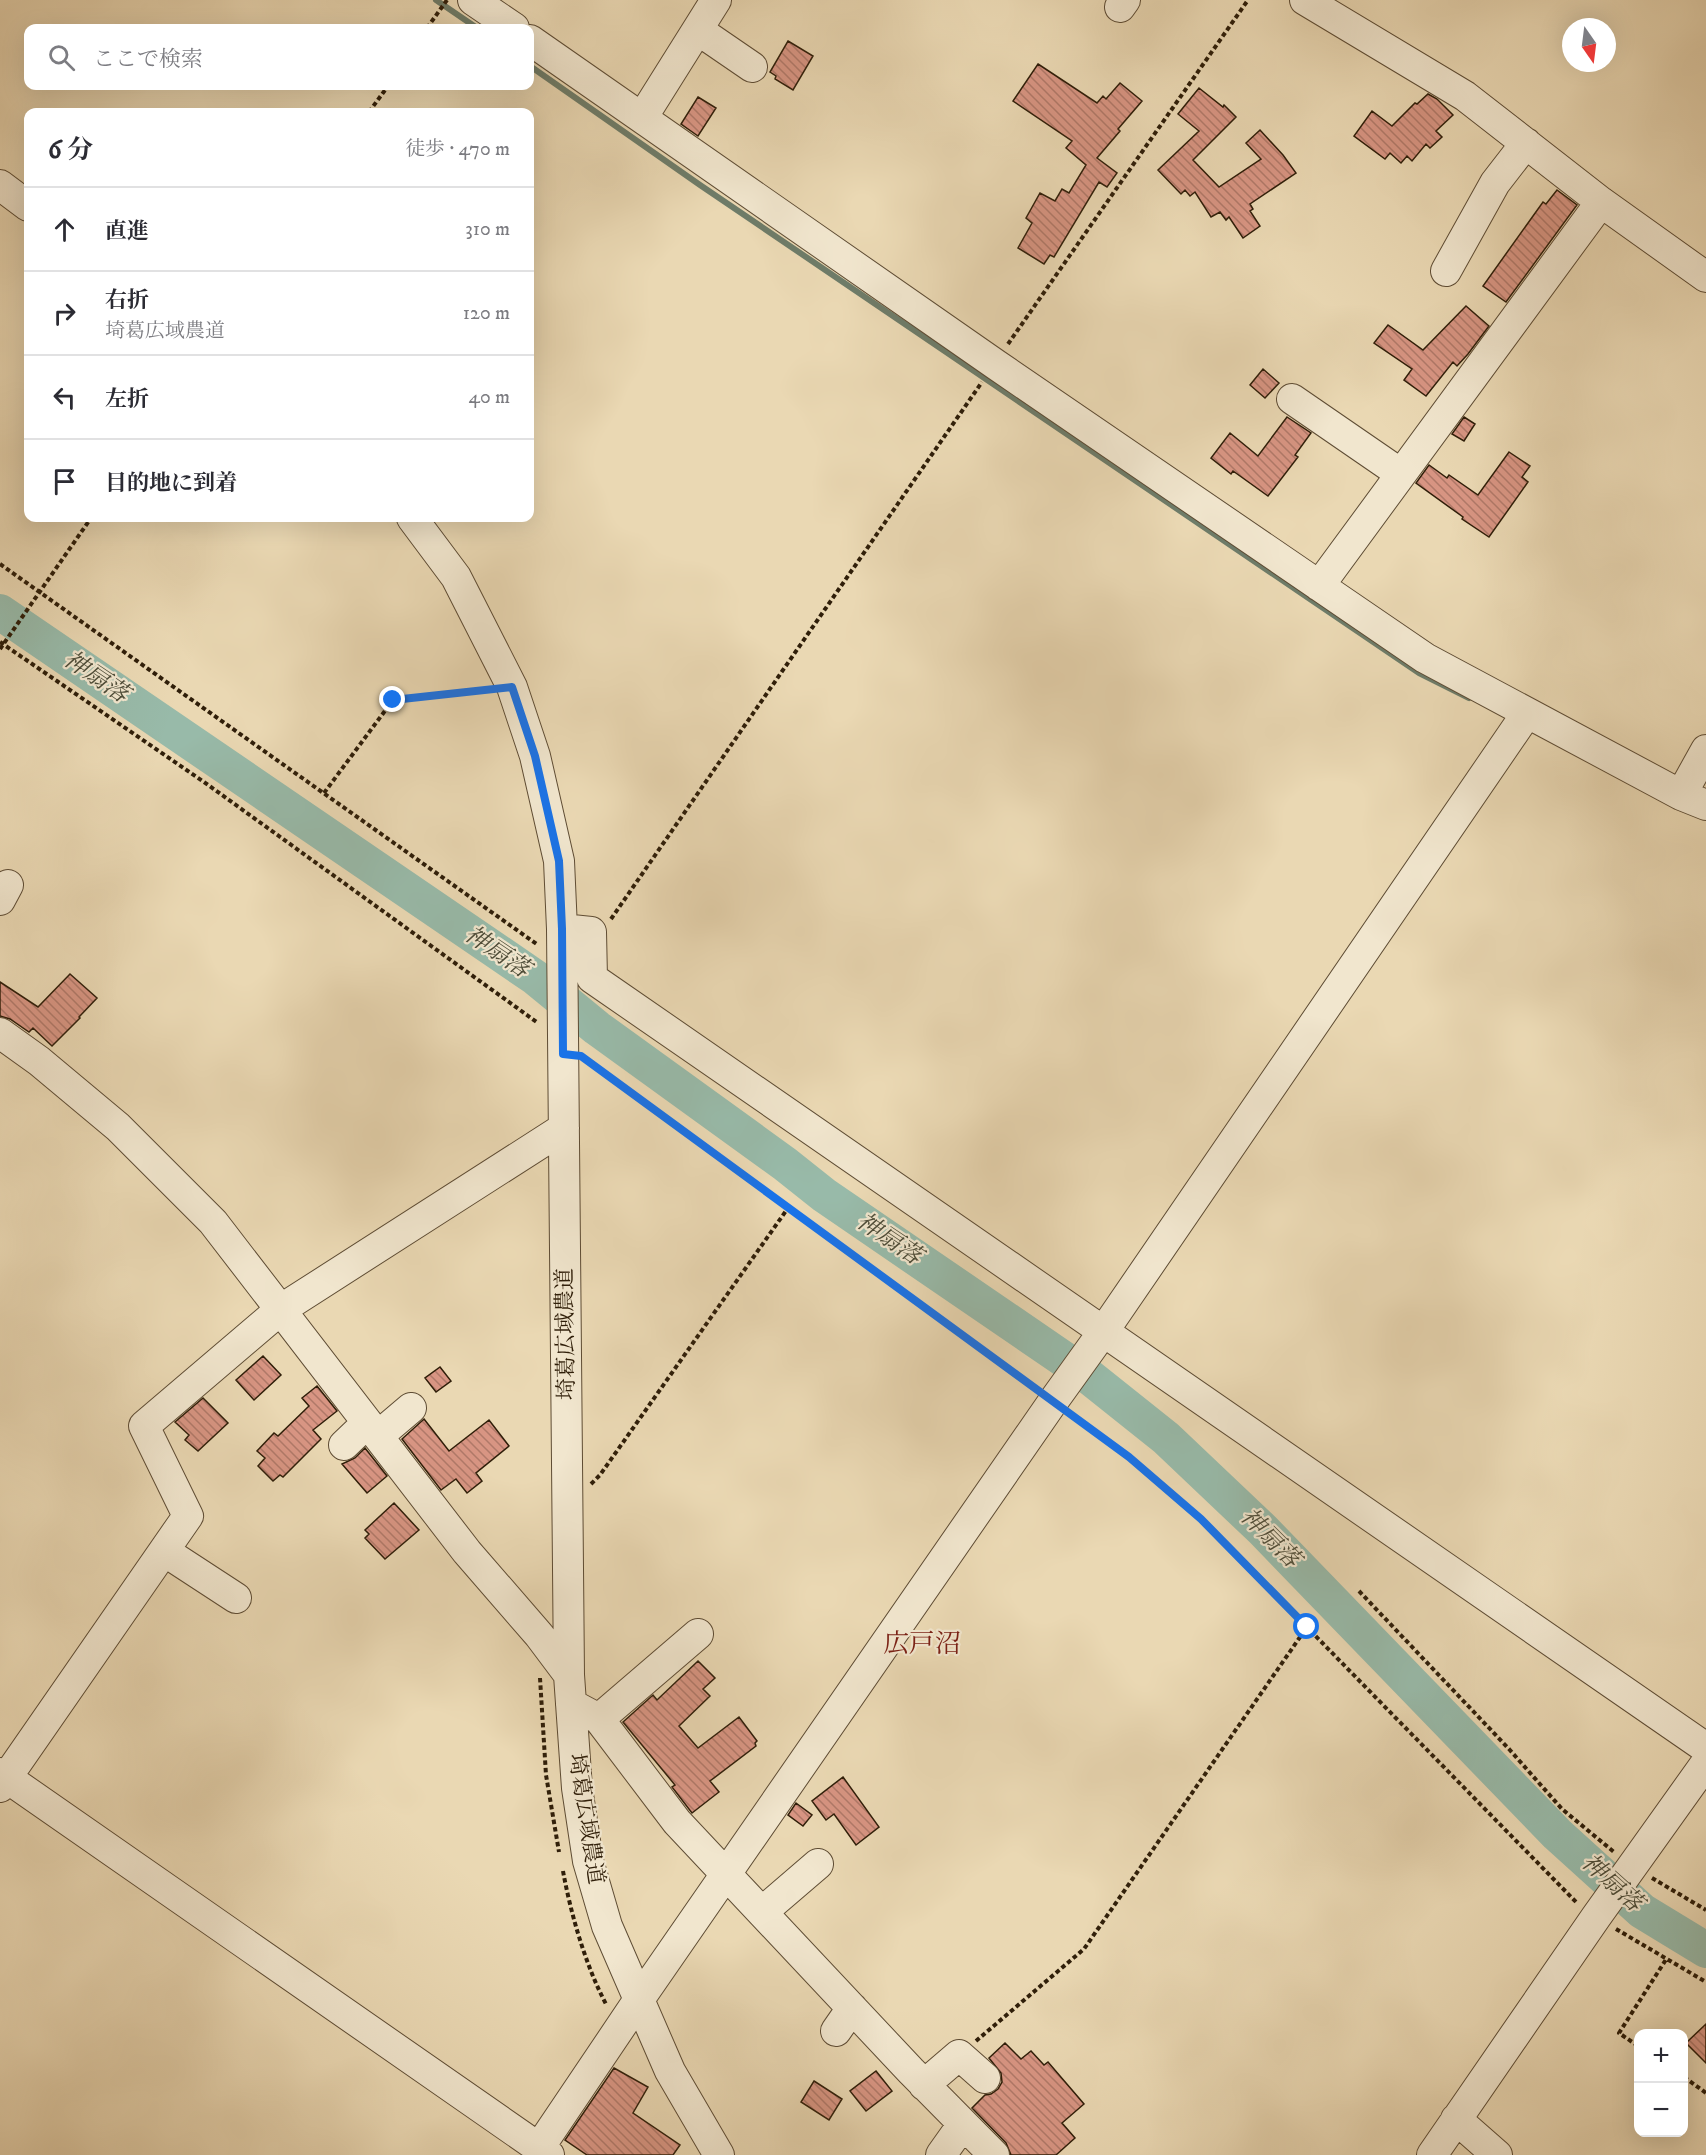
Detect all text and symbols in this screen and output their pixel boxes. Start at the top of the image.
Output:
north arrow [1562,18,1616,72]
search box [24,24,534,90]
icon: search [45,41,78,74]
text: ここで検索 [93,46,203,73]
text: 6 分 [48,134,93,167]
text: 徒歩 · 470 m [405,137,510,162]
icon: ahead [48,213,81,246]
text: 310 m [465,217,510,242]
text: 直進 [105,218,149,245]
text: 右折 [105,287,149,314]
icon: right [48,297,81,330]
text: 120 m [463,301,510,326]
text: 埼葛広域農道 [105,319,225,344]
icon: left [48,381,81,414]
text: 40 m [468,385,510,410]
text: 左折 [105,386,149,413]
icon: arrive [48,465,81,498]
text: 目的地に到着 [105,470,237,497]
water label: 神扇落 [58,644,138,712]
route end [379,686,405,712]
water label: 神扇落 [459,919,539,987]
water label: 神扇落 [851,1206,931,1274]
street label: 埼葛広域農道 [551,1268,581,1400]
water label: 神扇落 [1234,1502,1309,1577]
route start [1293,1613,1319,1639]
district label: 広戸沼 [883,1628,961,1661]
street label: 埼葛広域農道 [562,1752,610,1886]
water label: 神扇落 [1575,1848,1652,1921]
map controls [1634,2029,1688,2137]
button: + [1634,2029,1688,2083]
button: − [1634,2083,1688,2137]

